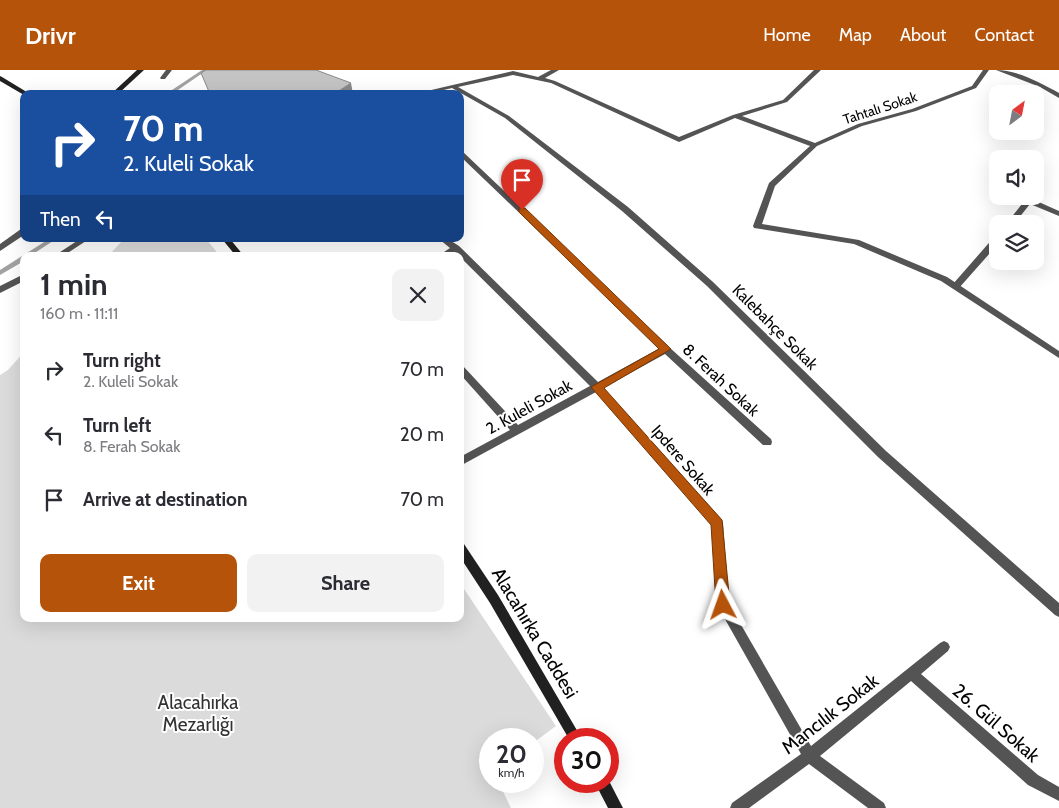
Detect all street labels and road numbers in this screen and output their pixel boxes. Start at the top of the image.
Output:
street label: Tahtalı Sokak [841,87,920,128]
street label: Kalebahçe Sokak [728,280,822,374]
street label: 8. Ferah Sokak [679,340,764,421]
street label: 2. Kuleli Sokak [483,375,576,438]
street label: Ipdere Sokak [647,421,719,500]
street label: Alacahırka Caddesi [487,563,583,703]
street label: Mancılık Sokak [777,669,883,759]
street label: 26. Gül Sokak [948,679,1045,767]

